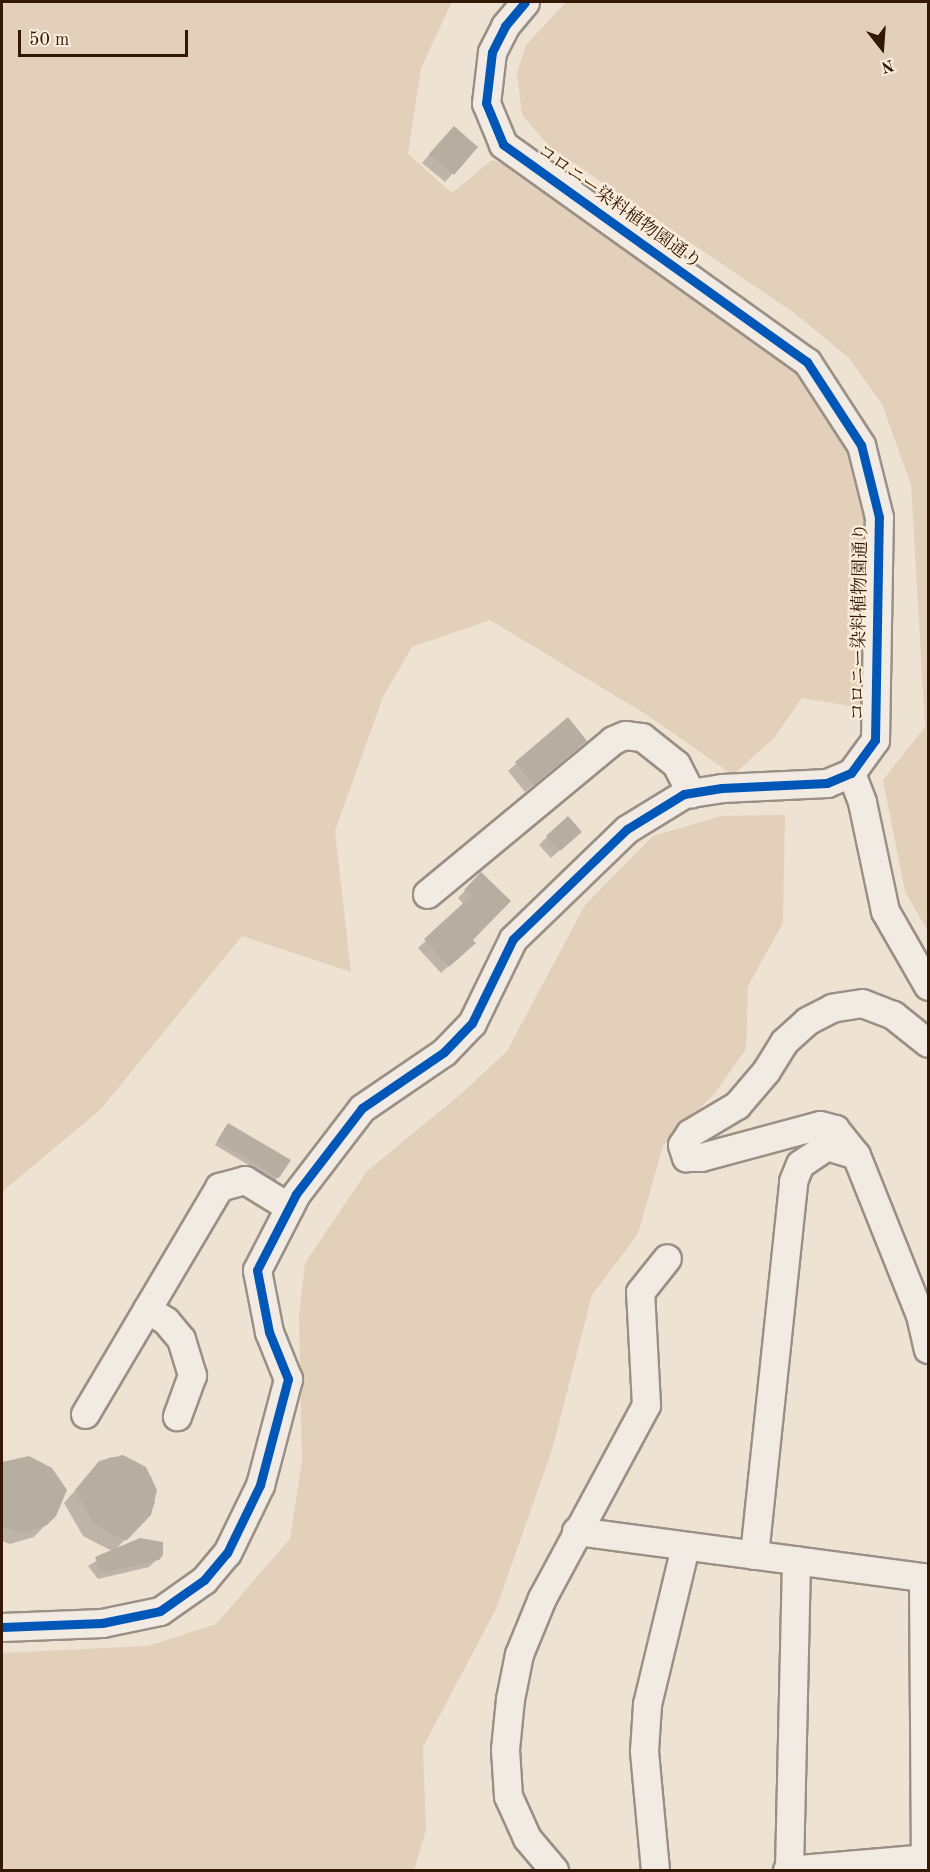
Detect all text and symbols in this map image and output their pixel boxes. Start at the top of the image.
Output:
scale bar [21,18,190,56]
north arrow [852,18,912,78]
text: 50 m [29,31,69,49]
text: N [879,56,895,75]
street label: コロニー染料植物園通り [533,140,705,274]
street label: コロニー染料植物園通り [847,523,873,721]

